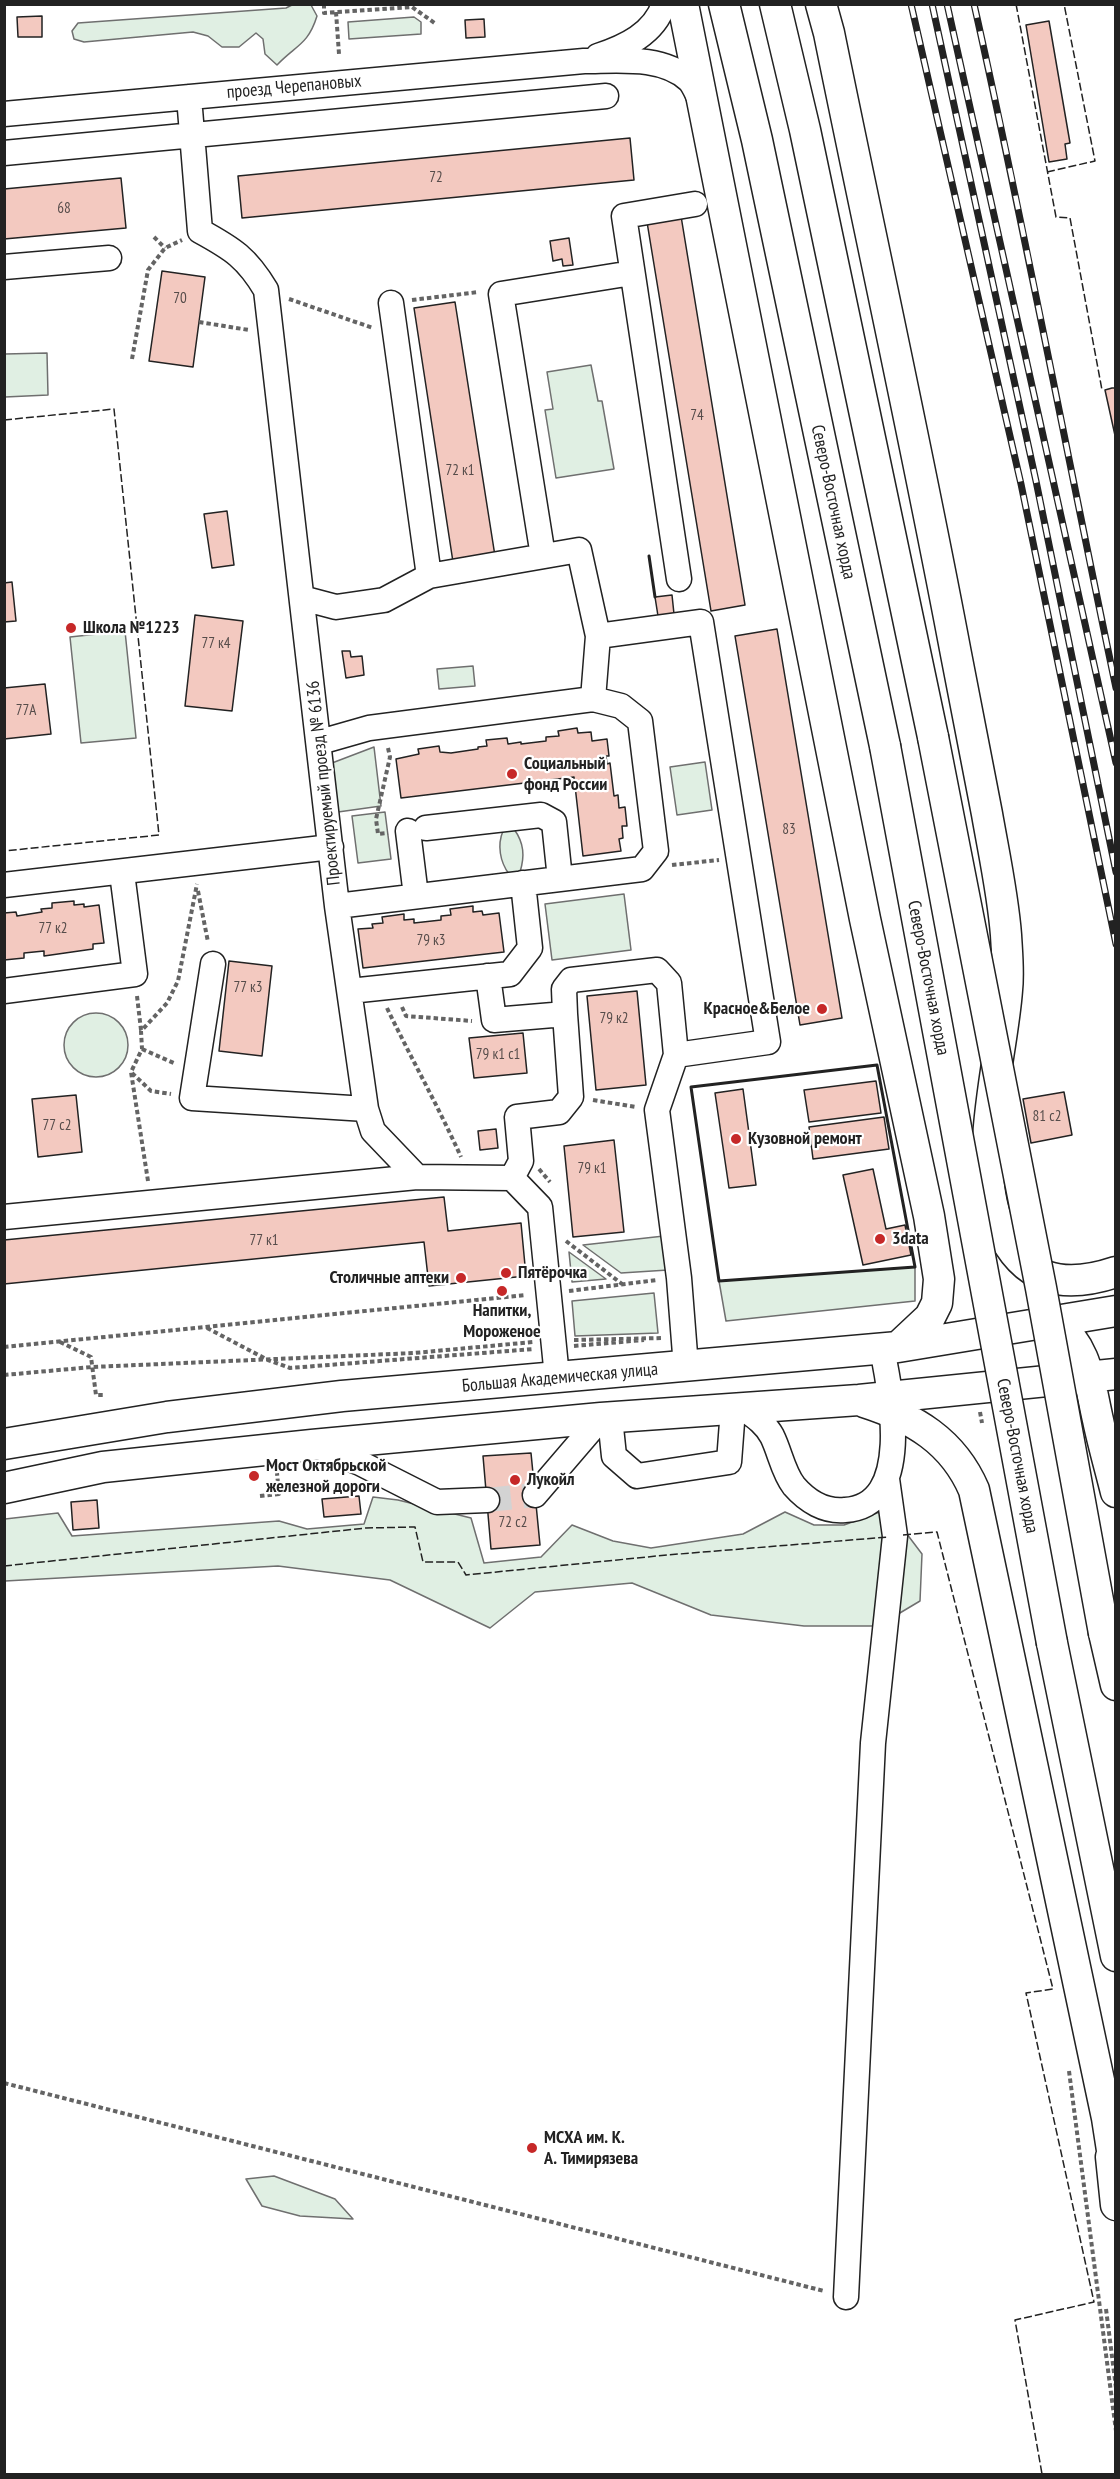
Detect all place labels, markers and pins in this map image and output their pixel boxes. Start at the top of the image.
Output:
place label: Школа №1223 [83,617,180,639]
marker: Школа №1223 [64,621,78,635]
place label: Социальный фонд России [524,753,607,795]
marker: Социальный фонд России [505,767,519,781]
place label: Красное&Белое [703,998,810,1020]
marker: Красное&Белое [815,1002,829,1016]
place label: Кузовной ремонт [748,1128,862,1150]
marker: Кузовной ремонт [729,1132,743,1146]
place label: 3data [892,1228,929,1250]
marker: 3data [873,1232,887,1246]
place label: Пятёрочка [518,1262,587,1284]
marker: Пятёрочка [499,1266,513,1280]
place label: Столичные аптеки [330,1267,449,1289]
marker: Столичные аптеки [454,1271,468,1285]
marker: Напитки, Мороженое [495,1284,509,1298]
place label: Напитки, Мороженое [463,1300,541,1342]
place label: Мост Октябрьской железной дороги [266,1455,386,1498]
marker: Мост Октябрьской железной дороги [247,1469,261,1483]
place label: Лукойл [527,1469,575,1491]
marker: Лукойл [508,1473,522,1487]
place label: МСХА им. К. А. Тимирязева [544,2127,638,2170]
marker: МСХА им. К. А. Тимирязева [525,2141,539,2155]

